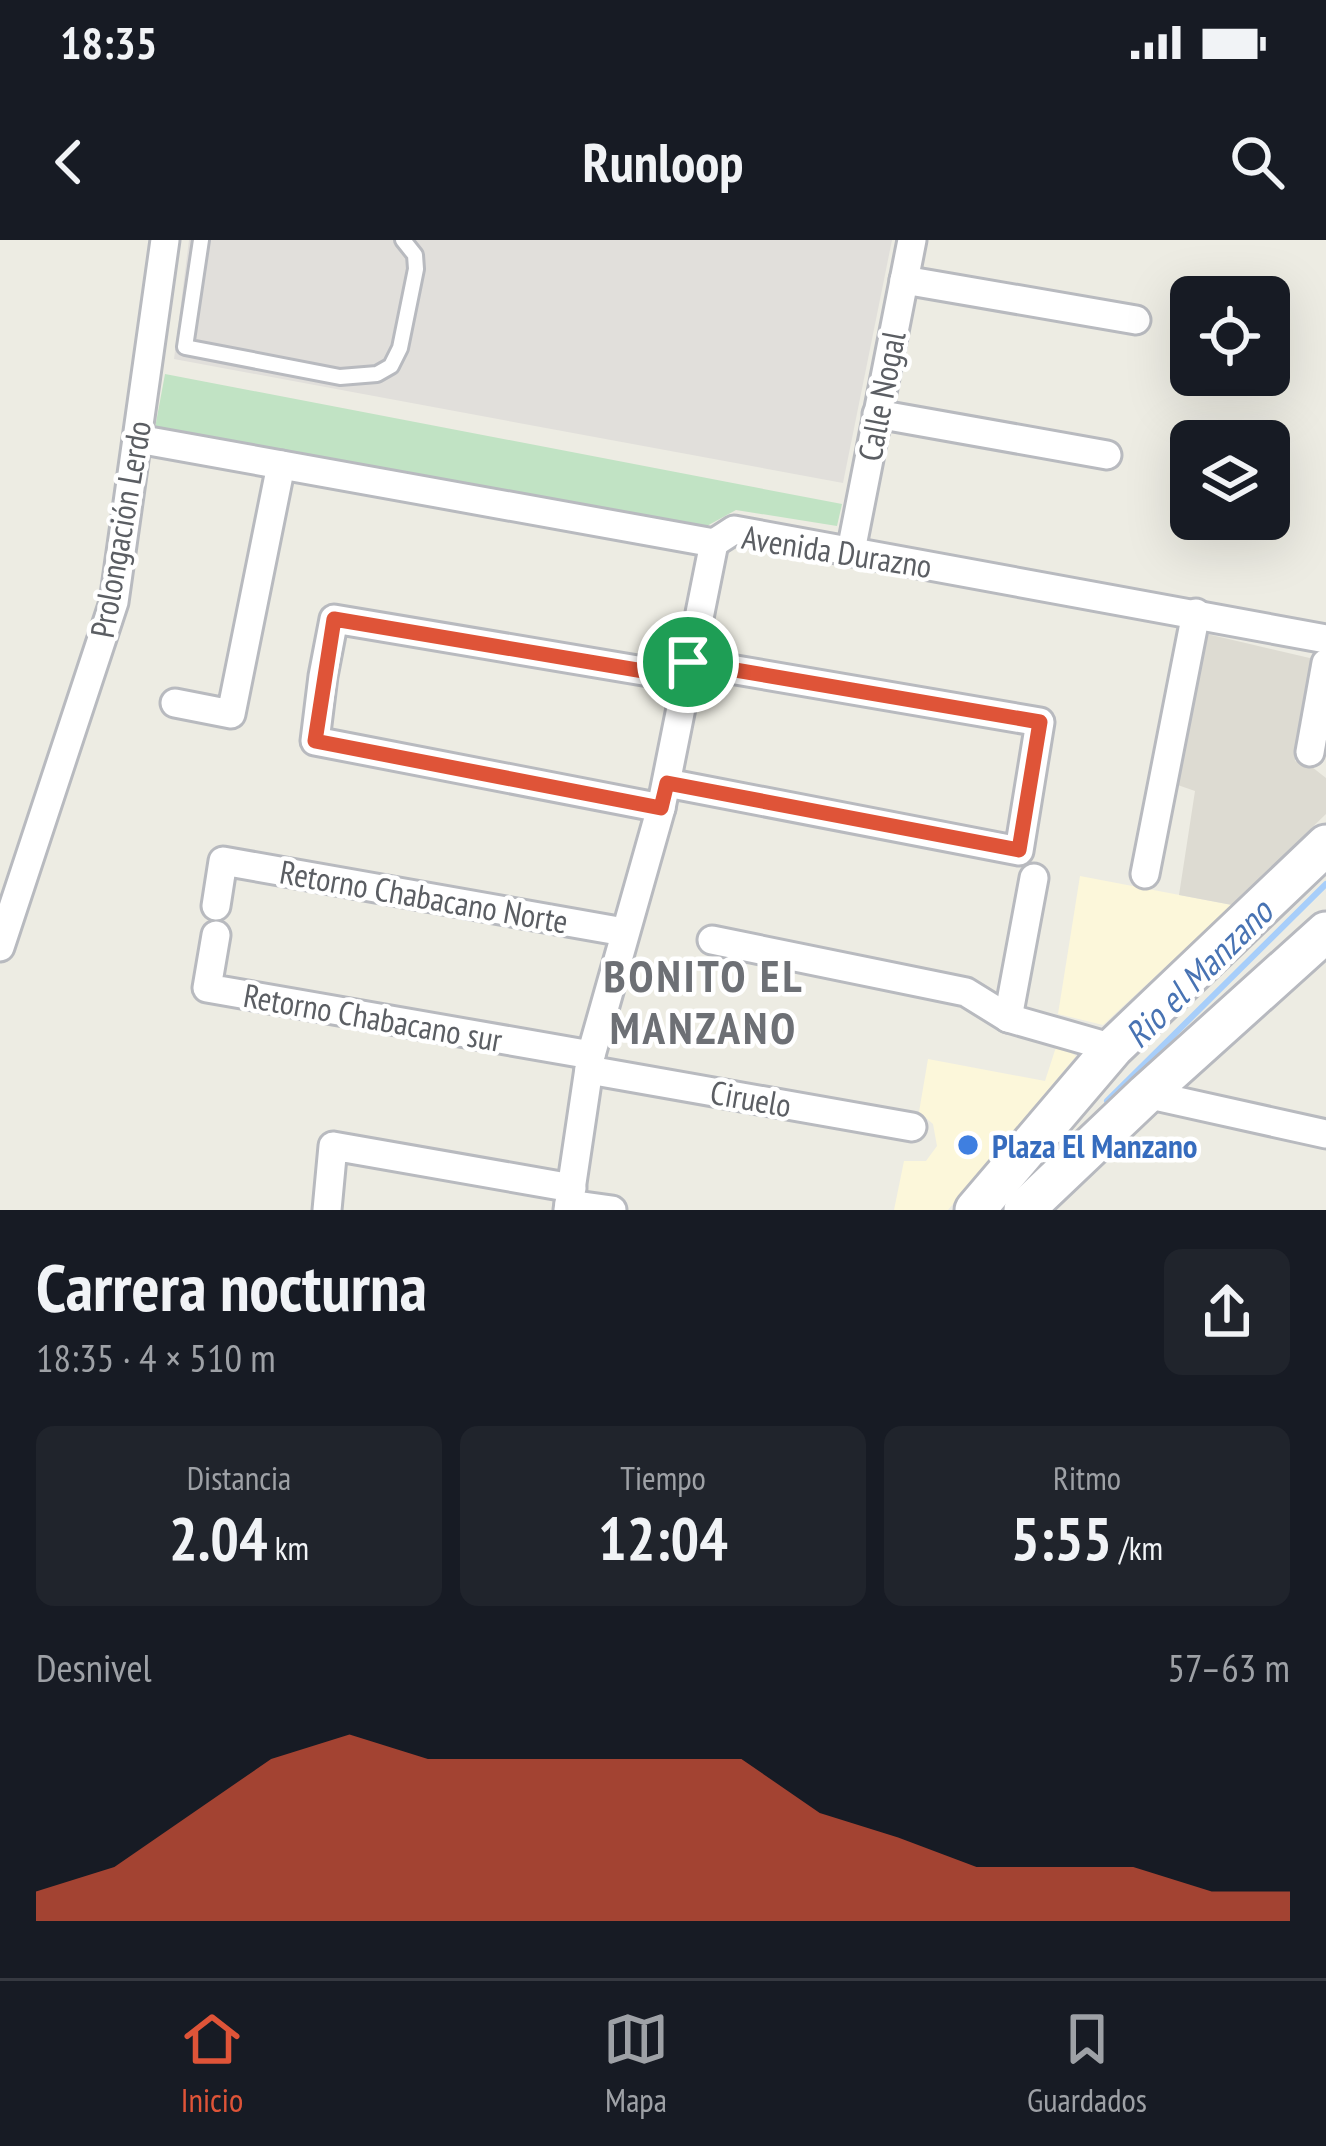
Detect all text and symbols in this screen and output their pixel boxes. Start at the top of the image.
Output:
text: 18:35 [60,13,157,71]
text: Runloop [583,127,743,197]
icon: back [36,129,102,195]
icon: search [1224,129,1290,195]
map controls [1170,276,1290,540]
button: locate [1170,276,1290,396]
street label: Calle Nogal [847,327,915,464]
street label: Prolongación Lerdo [80,417,160,641]
button: layers [1170,420,1290,540]
street label: Avenida Durazno [739,515,935,587]
pin [637,611,739,713]
icon: arrive [655,629,721,695]
street label: Retorno Chabacano Norte [277,850,571,942]
water label: Rio el Manzano [1114,887,1284,1057]
district label: BONITO EL MANZANO [604,946,804,1056]
street label: Retorno Chabacano sur [240,973,506,1061]
street label: Ciruelo [707,1070,795,1126]
place label: Plaza El Manzano [992,1124,1197,1167]
marker: Plaza El Manzano [955,1132,981,1158]
text: Carrera nocturna [36,1244,427,1329]
button: share [1164,1249,1290,1375]
text: 18:35 · 4 × 510 m [36,1332,276,1383]
text: Distancia [187,1456,291,1499]
text: Tiempo [620,1456,706,1499]
text: Ritmo [1053,1456,1121,1499]
text: 2.04 [169,1499,268,1577]
text: 12:04 [598,1499,728,1577]
text: 5:55 [1011,1499,1112,1577]
text: km [268,1526,309,1569]
text: /km [1112,1526,1163,1569]
text: Desnivel [36,1642,152,1693]
text: 57–63 m [1167,1642,1290,1693]
tab: Inicio [179,2006,245,2121]
tab: Mapa [603,2006,669,2121]
tab: Guardados [1027,2006,1147,2121]

